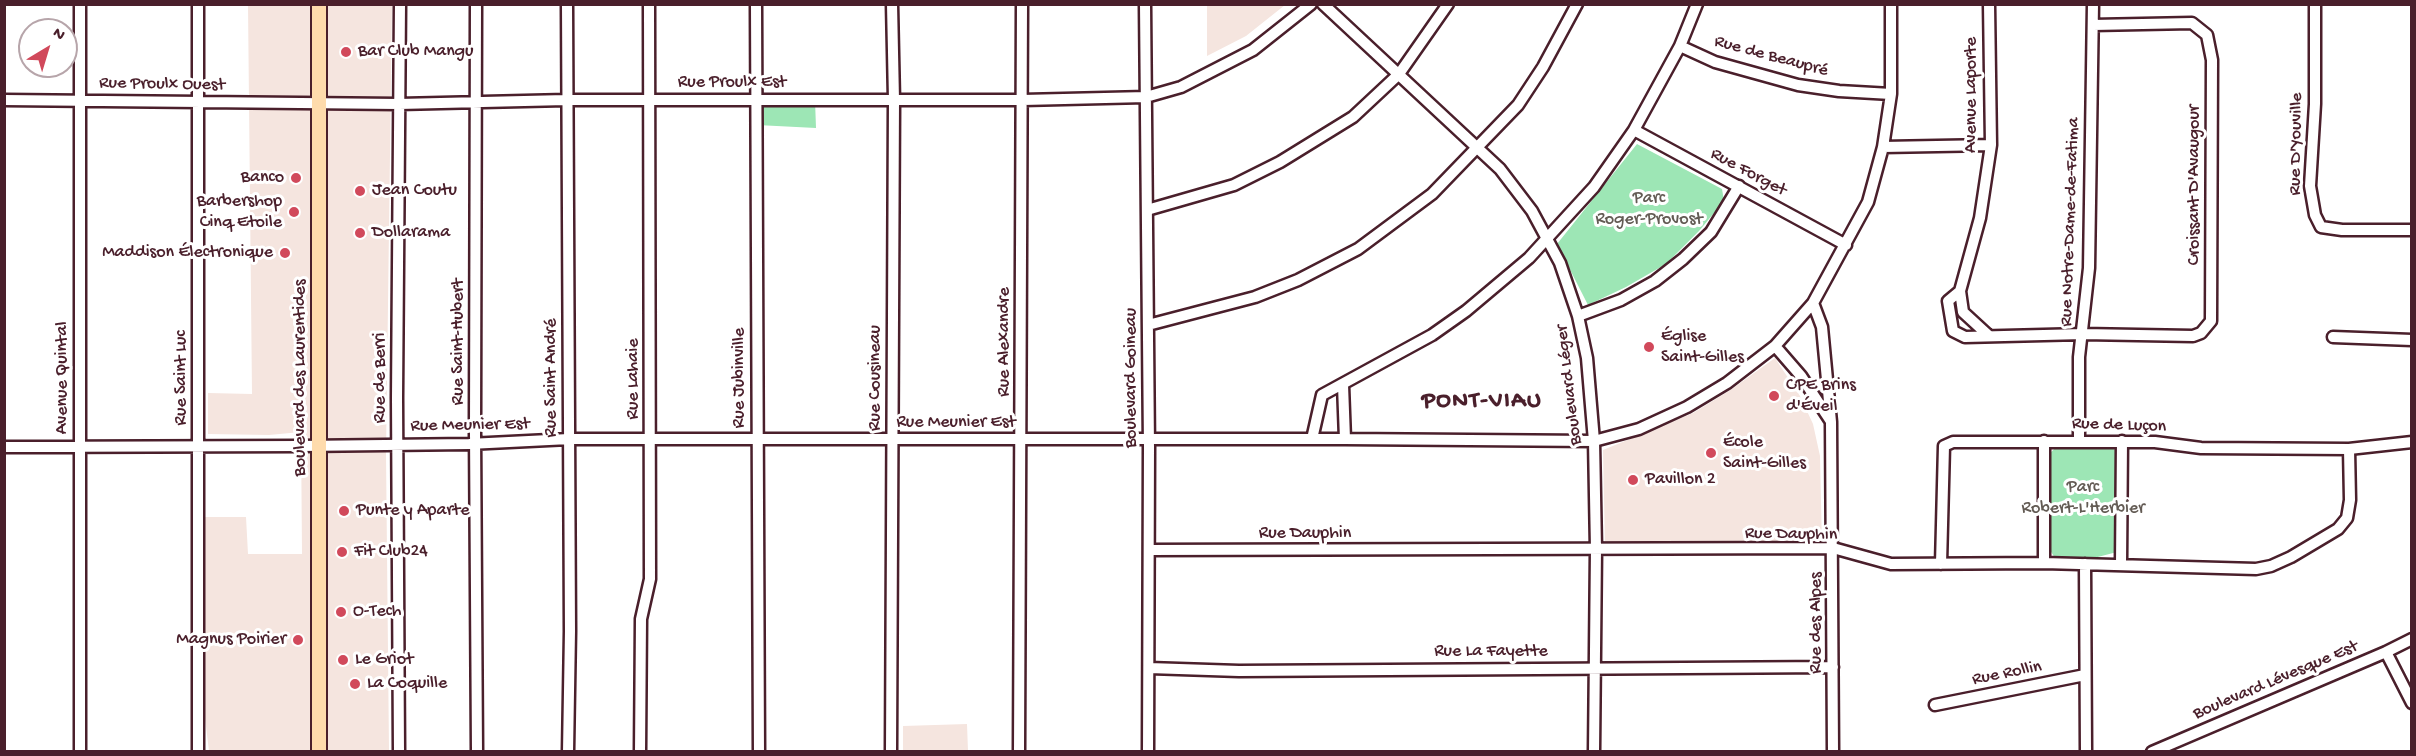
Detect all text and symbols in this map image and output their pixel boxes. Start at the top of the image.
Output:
north arrow [18,18,78,78]
text: N [48,24,68,46]
street label: Rue de Beaupré [1712,31,1830,83]
street label: Avenue Laporte [1961,37,1983,153]
place label: Bar Club Mangu [358,41,473,63]
marker: Bar Club Mangu [339,45,353,59]
street label: Rue Proulx Est [678,72,786,94]
street label: Rue Proulx Ouest [99,73,225,97]
street label: Rue D'Youville [2285,92,2309,196]
street label: Croissant D'Avaugour [2184,105,2206,265]
street label: Rue Notre-Dame-de-Fatima [2057,117,2085,327]
street label: Rue Forget [1706,144,1790,202]
place label: Banco [241,167,284,189]
marker: Banco [289,171,303,185]
place label: Jean Coutu [372,180,457,202]
marker: Jean Coutu [353,184,367,198]
park label: Parc Roger-Provost [1595,188,1703,230]
place label: Barbershop Cinq Etoile [197,191,282,234]
marker: Barbershop Cinq Etoile [287,205,301,219]
place label: Dollarama [372,222,450,244]
marker: Dollarama [353,226,367,240]
place label: Maddison Électronique [102,242,273,264]
marker: Maddison Électronique [278,246,292,260]
street label: Boulevard des Laurentides [290,279,312,477]
street label: Rue Saint-Hubert [448,279,470,405]
street label: Rue Alexandre [994,287,1016,397]
street label: Boulevard Goineau [1121,308,1143,448]
street label: Rue Saint André [541,318,563,438]
street label: Avenue Quintal [52,322,74,434]
street label: Boulevard Léger [1552,324,1588,446]
street label: Rue Cousineau [865,325,887,431]
place label: Église Saint-Gilles [1661,326,1744,368]
street label: Rue Jubinville [729,328,751,428]
street label: Rue Saint Luc [171,331,193,425]
street label: Rue de Berri [370,333,392,423]
street label: Rue Lahaie [623,339,645,419]
marker: Église Saint-Gilles [1642,340,1656,354]
place label: CPE Brins d'Éveil [1786,375,1856,418]
district label: PONT-VIAU [1422,388,1542,416]
marker: CPE Brins d'Éveil [1767,389,1781,403]
street label: Rue Meunier Est [896,412,1016,434]
street label: Rue Meunier Est [410,414,530,438]
street label: Rue de Luçon [2071,414,2167,438]
place label: École Saint-Gilles [1723,432,1806,474]
marker: École Saint-Gilles [1704,446,1718,460]
place label: Pavillon 2 [1645,469,1716,491]
marker: Pavillon 2 [1626,473,1640,487]
park label: Parc Robert-L'Herbier [2021,477,2145,520]
place label: Punte y Aparte [356,500,469,522]
marker: Punte y Aparte [337,504,351,518]
street label: Rue Dauphin [1259,523,1351,545]
street label: Rue Dauphin [1745,523,1837,547]
place label: Fit Club24 [354,541,428,563]
marker: Fit Club24 [335,545,349,559]
street label: Rue des Alpes [1806,572,1828,674]
place label: O-Tech [353,601,401,623]
marker: O-Tech [334,605,348,619]
place label: Magnus Poirier [176,629,286,651]
marker: Magnus Poirier [291,633,305,647]
street label: Boulevard Lévesque Est [2190,636,2362,726]
street label: Rue La Fayette [1434,641,1548,663]
place label: Le Griot [355,649,413,671]
marker: Le Griot [336,653,350,667]
street label: Rue Rollin [1970,657,2044,691]
place label: La Coquille [367,673,447,695]
marker: La Coquille [348,677,362,691]

